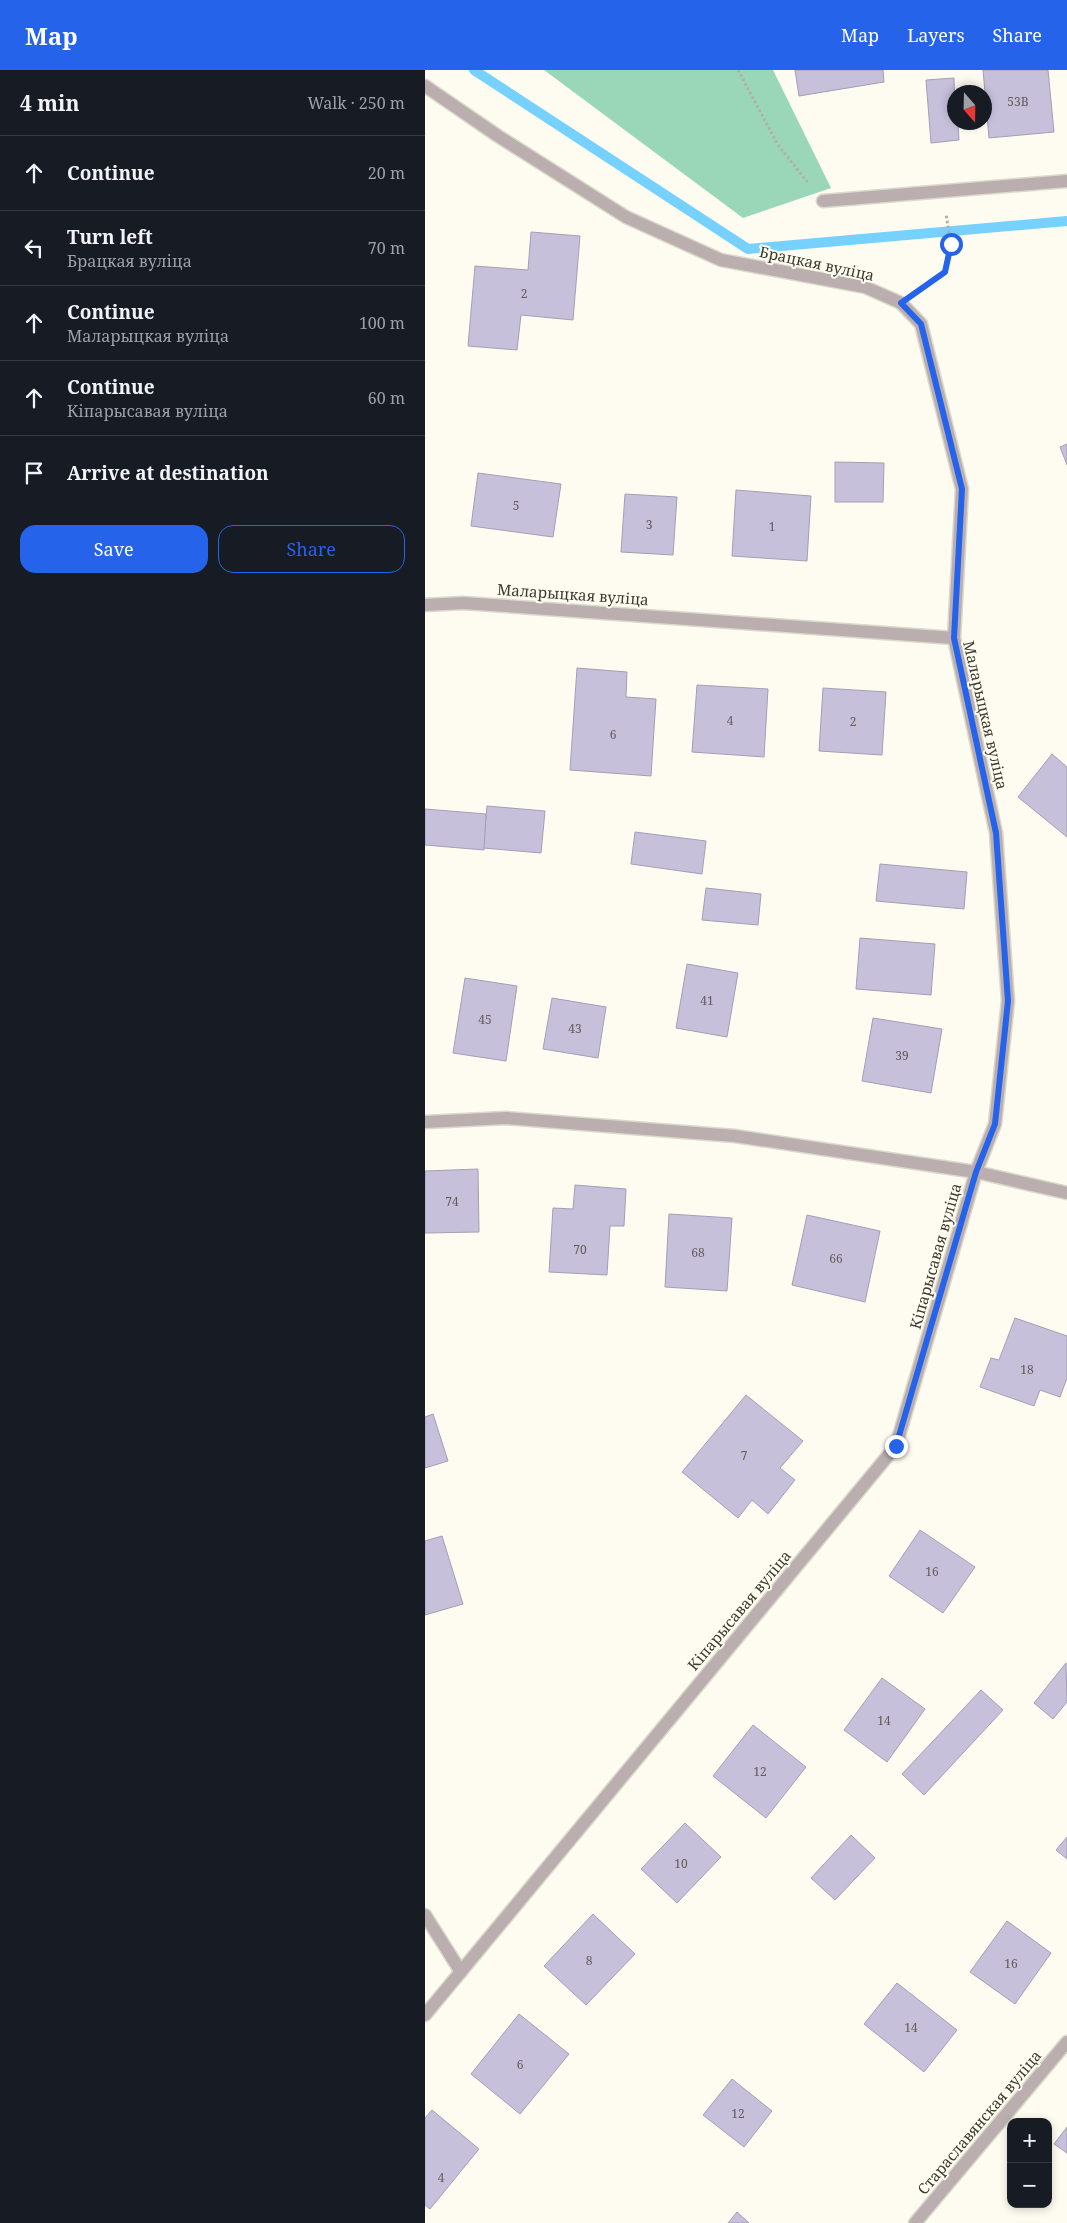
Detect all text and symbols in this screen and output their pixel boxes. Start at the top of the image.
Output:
text: Map [25,19,78,52]
text: Map [841,23,879,47]
text: Layers [907,23,965,47]
text: Share [993,23,1042,47]
north arrow [947,85,992,130]
text: 4 min [20,89,79,117]
text: Walk · 250 m [308,92,405,114]
house number: 53В [1007,93,1029,110]
icon: ahead [20,159,48,187]
text: Continue [67,160,155,186]
text: 20 m [368,162,405,184]
text: Turn left [67,224,153,250]
route start [940,233,963,256]
icon: left [20,234,48,262]
text: 70 m [368,237,405,259]
street label: Брацкая вуліца [758,241,876,285]
text: Брацкая вуліца [67,250,192,272]
house number: 2 [521,285,527,302]
text: Continue [67,299,155,325]
icon: ahead [20,309,48,337]
text: 100 m [359,312,405,334]
text: Маларыцкая вуліца [67,325,229,347]
text: Continue [67,374,155,400]
icon: ahead [20,384,48,412]
text: 60 m [368,387,405,409]
text: Кіпарысавая вуліца [67,400,228,422]
icon: arrive [20,459,48,487]
text: Arrive at destination [67,460,269,486]
house number: 5 [513,497,519,514]
house number: 3 [646,516,653,533]
house number: 1 [769,518,775,535]
button: Save [20,525,208,573]
button: Share [218,525,405,573]
street label: Маларыцкая вуліца [497,579,649,609]
street label: Маларыцкая вуліца [959,639,1013,791]
house number: 4 [727,712,734,729]
house number: 2 [850,713,856,730]
house number: 6 [610,726,617,743]
house number: 41 [700,992,714,1009]
house number: 45 [478,1011,492,1028]
house number: 43 [568,1020,582,1037]
house number: 39 [895,1047,909,1064]
street label: Кіпарысавая вуліца [905,1181,965,1331]
house number: 74 [445,1193,459,1210]
house number: 70 [573,1241,587,1258]
house number: 68 [691,1244,705,1261]
house number: 66 [829,1250,843,1267]
house number: 18 [1020,1361,1034,1378]
route end [885,1435,908,1458]
house number: 7 [741,1447,748,1464]
street label: Кіпарысавая вуліца [683,1546,795,1674]
house number: 16 [925,1563,939,1580]
house number: 14 [877,1712,891,1729]
house number: 12 [753,1763,767,1780]
house number: 10 [674,1855,688,1872]
house number: 8 [586,1952,593,1969]
house number: 16 [1004,1955,1018,1972]
house number: 14 [904,2019,918,2036]
street label: Стараславянская вуліца [913,2046,1045,2198]
house number: 6 [517,2056,524,2073]
house number: 12 [731,2105,745,2122]
map controls [1007,2118,1052,2208]
button: + [1007,2118,1052,2163]
button: − [1007,2163,1052,2208]
house number: 4 [438,2169,445,2186]

